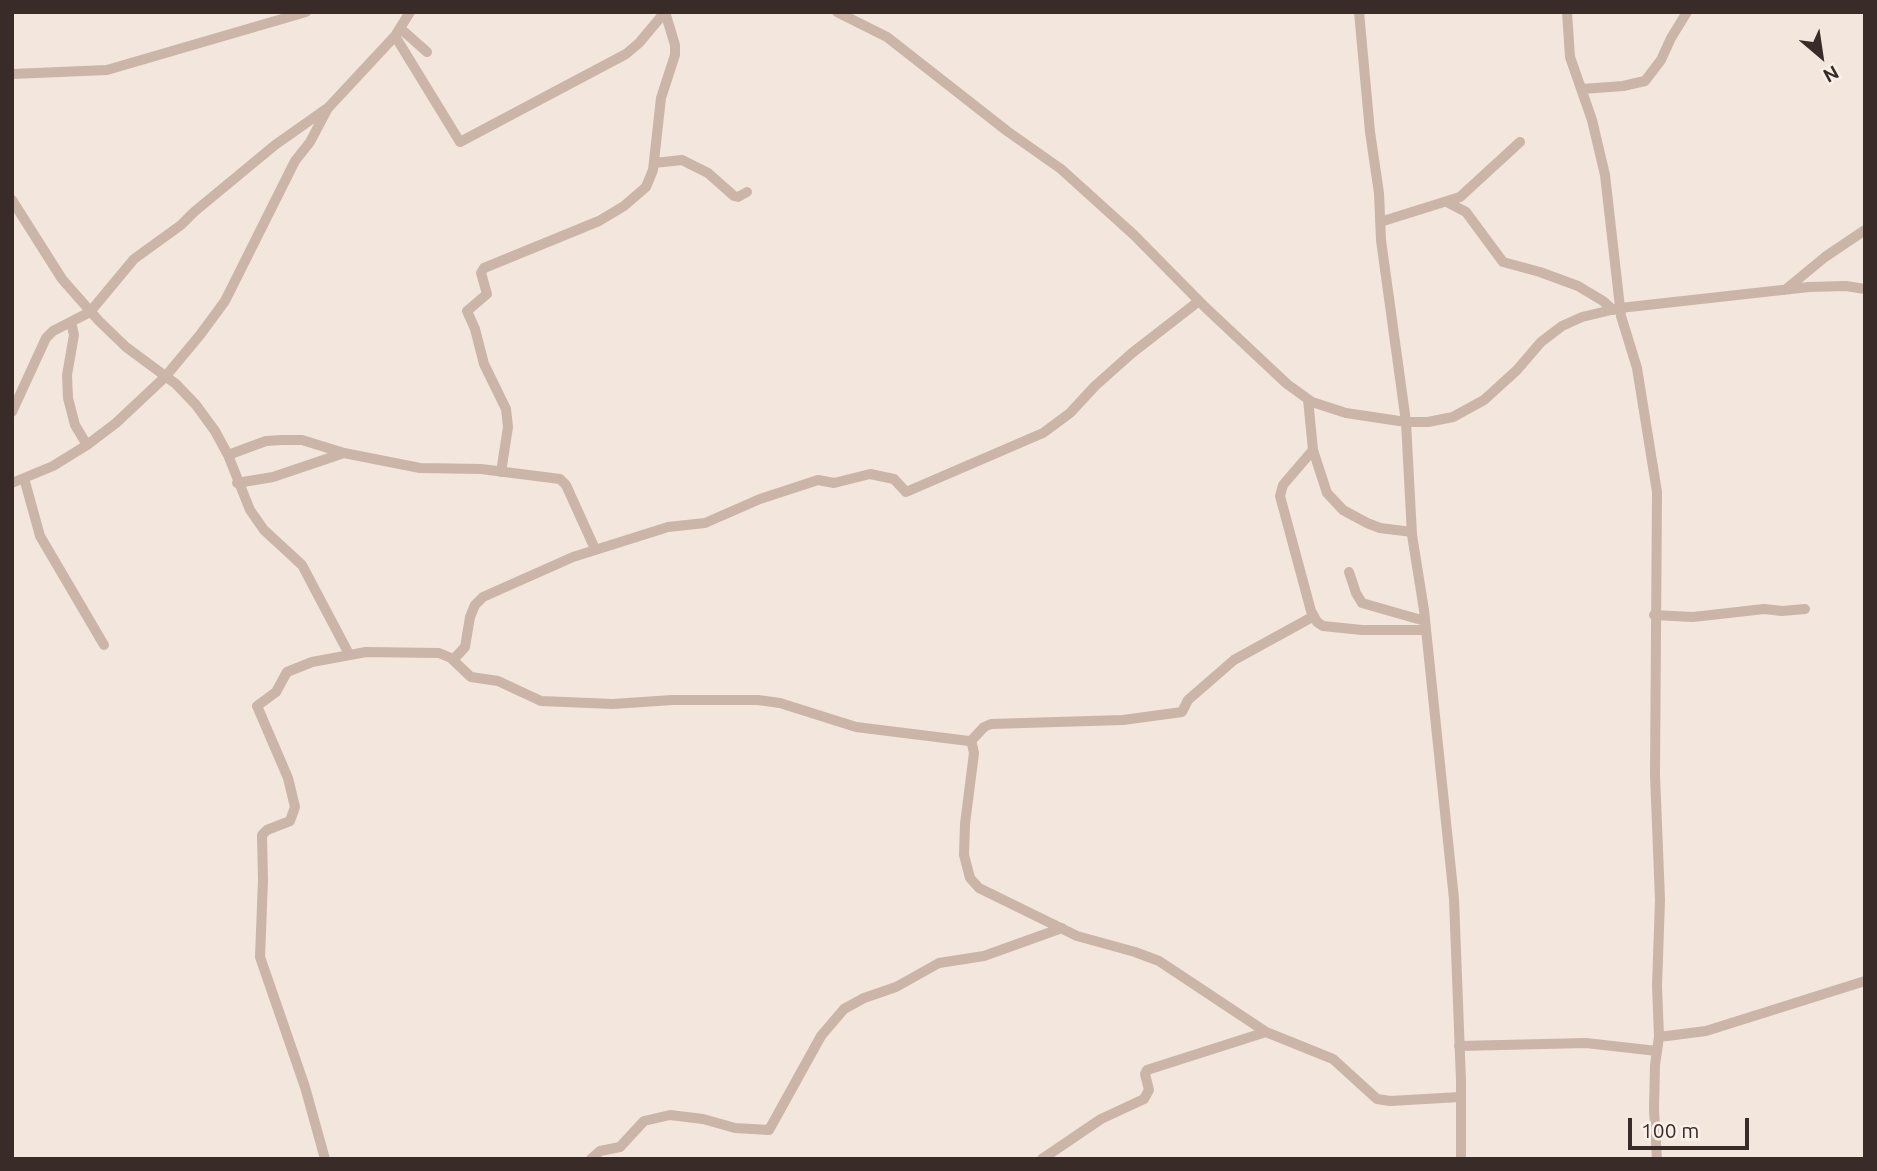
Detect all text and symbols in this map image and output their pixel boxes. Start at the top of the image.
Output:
north arrow [1786,21,1856,91]
text: N [1820,61,1843,87]
scale bar [1632,1104,1753,1148]
text: 100 m [1641,1118,1699,1142]

